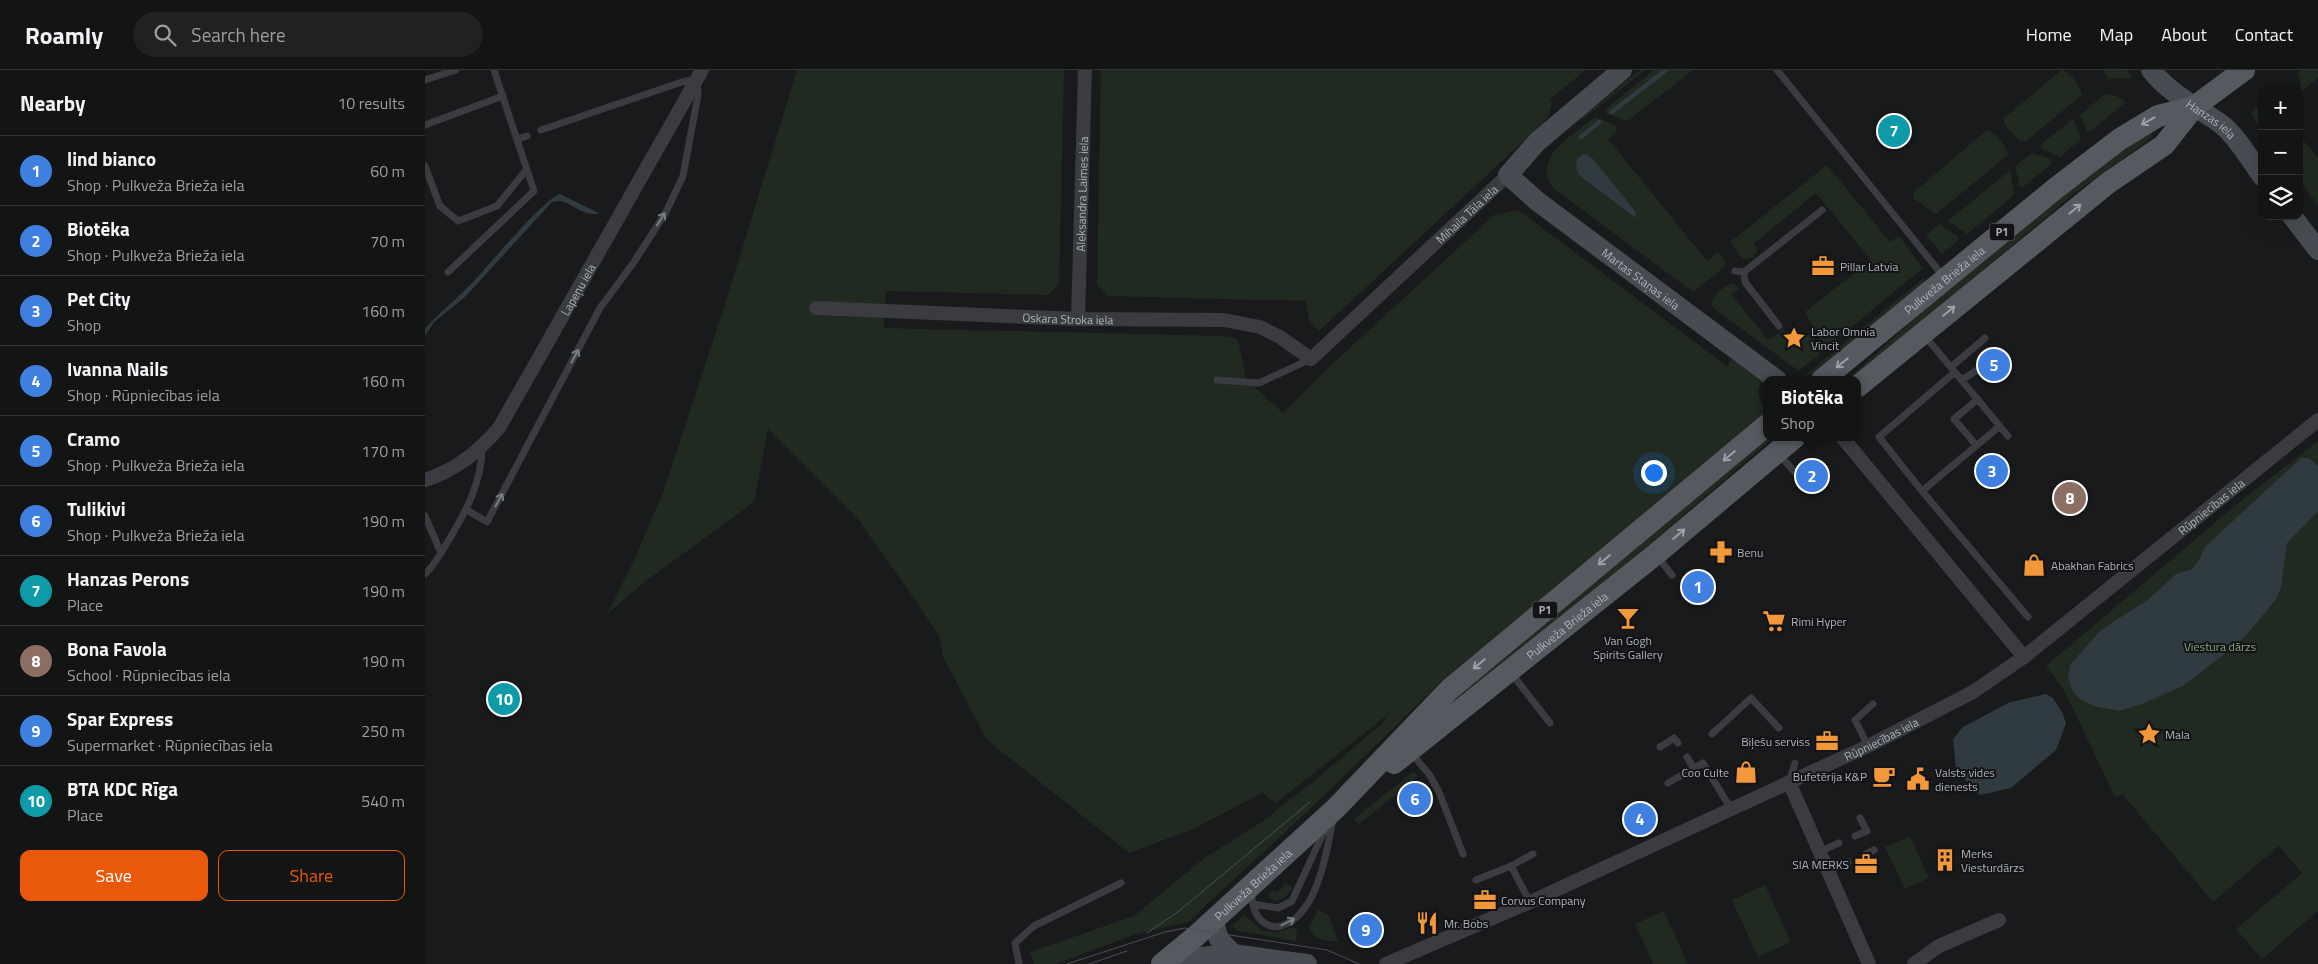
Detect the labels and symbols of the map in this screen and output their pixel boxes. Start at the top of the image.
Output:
street label: Hanzas iela [2183,94,2241,143]
pin: 7 [1878,112,1910,150]
one-way arrow [2141,117,2155,127]
street label: Aleksandra Laimes iela [1070,136,1093,252]
street label: Mihaila Tāla iela [1431,180,1502,248]
one-way arrow [2068,204,2081,215]
one-way arrow [656,212,666,226]
road number: P1 [1989,224,2015,240]
street label: Pulkveža Brieža iela [1900,241,1989,319]
street label: Martas Staņas iela [1598,243,1684,314]
office icon: Pillar Latvia [1810,253,1836,279]
place label: Pillar Latvia [1840,257,1898,276]
street label: Lapeņu iela [555,260,600,319]
one-way arrow [1942,306,1955,317]
street label: Oskara Stroka iela [1022,307,1113,329]
place label: Labor Omnia Vincit [1811,322,1875,355]
place icon: Labor Omnia Vincit [1781,325,1807,351]
pin: 5 [1978,346,2010,384]
one-way arrow [571,349,580,364]
one-way arrow [1836,358,1849,369]
one-way arrow [1723,451,1736,462]
pin: 3 [1976,452,2008,490]
pin: 2 [1796,457,1828,495]
your location [1641,460,1667,486]
street label: Rūpniecības iela [2173,473,2248,539]
pin: 8 [2054,479,2086,517]
one-way arrow [495,493,505,508]
one-way arrow [1672,529,1685,540]
pharmacy icon: Benu [1708,539,1734,565]
place label: Benu [1737,543,1763,562]
shop icon: Abakhan Fabrics [2021,552,2047,578]
one-way arrow [1598,555,1611,566]
place label: Abakhan Fabrics [2051,556,2134,575]
pin: 1 [1682,568,1714,606]
street label: Pulkveža Brieža iela [1522,587,1612,664]
road number: P1 [1533,602,1557,618]
bar icon: Van Gogh Spirits Gallery [1615,605,1641,631]
supermarket icon: Rimi Hyper [1761,608,1787,634]
place label: Rimi Hyper [1791,612,1847,631]
place label: Van Gogh Spirits Gallery [1593,631,1663,664]
park label: Viestura dārzs [2184,637,2257,656]
one-way arrow [1473,658,1486,670]
pin: 10 [488,680,520,718]
street label: Rūpniecības iela [1841,712,1922,765]
place icon: Mala [2136,721,2162,747]
place label: Mala [2165,725,2190,744]
office icon: Biļešu serviss [1814,728,1840,754]
place label: Biļešu serviss [1741,732,1810,751]
shop icon: Coo Culte [1733,759,1759,785]
place label: Coo Culte [1681,763,1729,782]
cafe icon: Bufetērija K&P [1871,763,1897,789]
place label: Valsts vides dienests [1935,763,1995,796]
public building icon: Valsts vides dienests [1905,766,1931,792]
place label: Bufetērija K&P [1793,767,1867,786]
pin: 6 [1399,780,1431,818]
pin: 4 [1624,800,1656,838]
street label: Pulkveža Brieža iela [1210,843,1296,925]
place label: Merks Viesturdārzs [1961,844,2025,877]
building icon: Merks Viesturdārzs [1932,847,1958,873]
office icon: SIA MERKS [1853,851,1879,877]
place label: SIA MERKS [1792,855,1849,874]
office icon: Corvus Company [1472,887,1498,913]
place label: Corvus Company [1501,891,1586,910]
restaurant icon: Mr. Bobs [1414,910,1440,936]
pin: 9 [1350,911,1382,949]
place label: Mr. Bobs [1444,914,1489,933]
one-way arrow [1281,917,1296,927]

